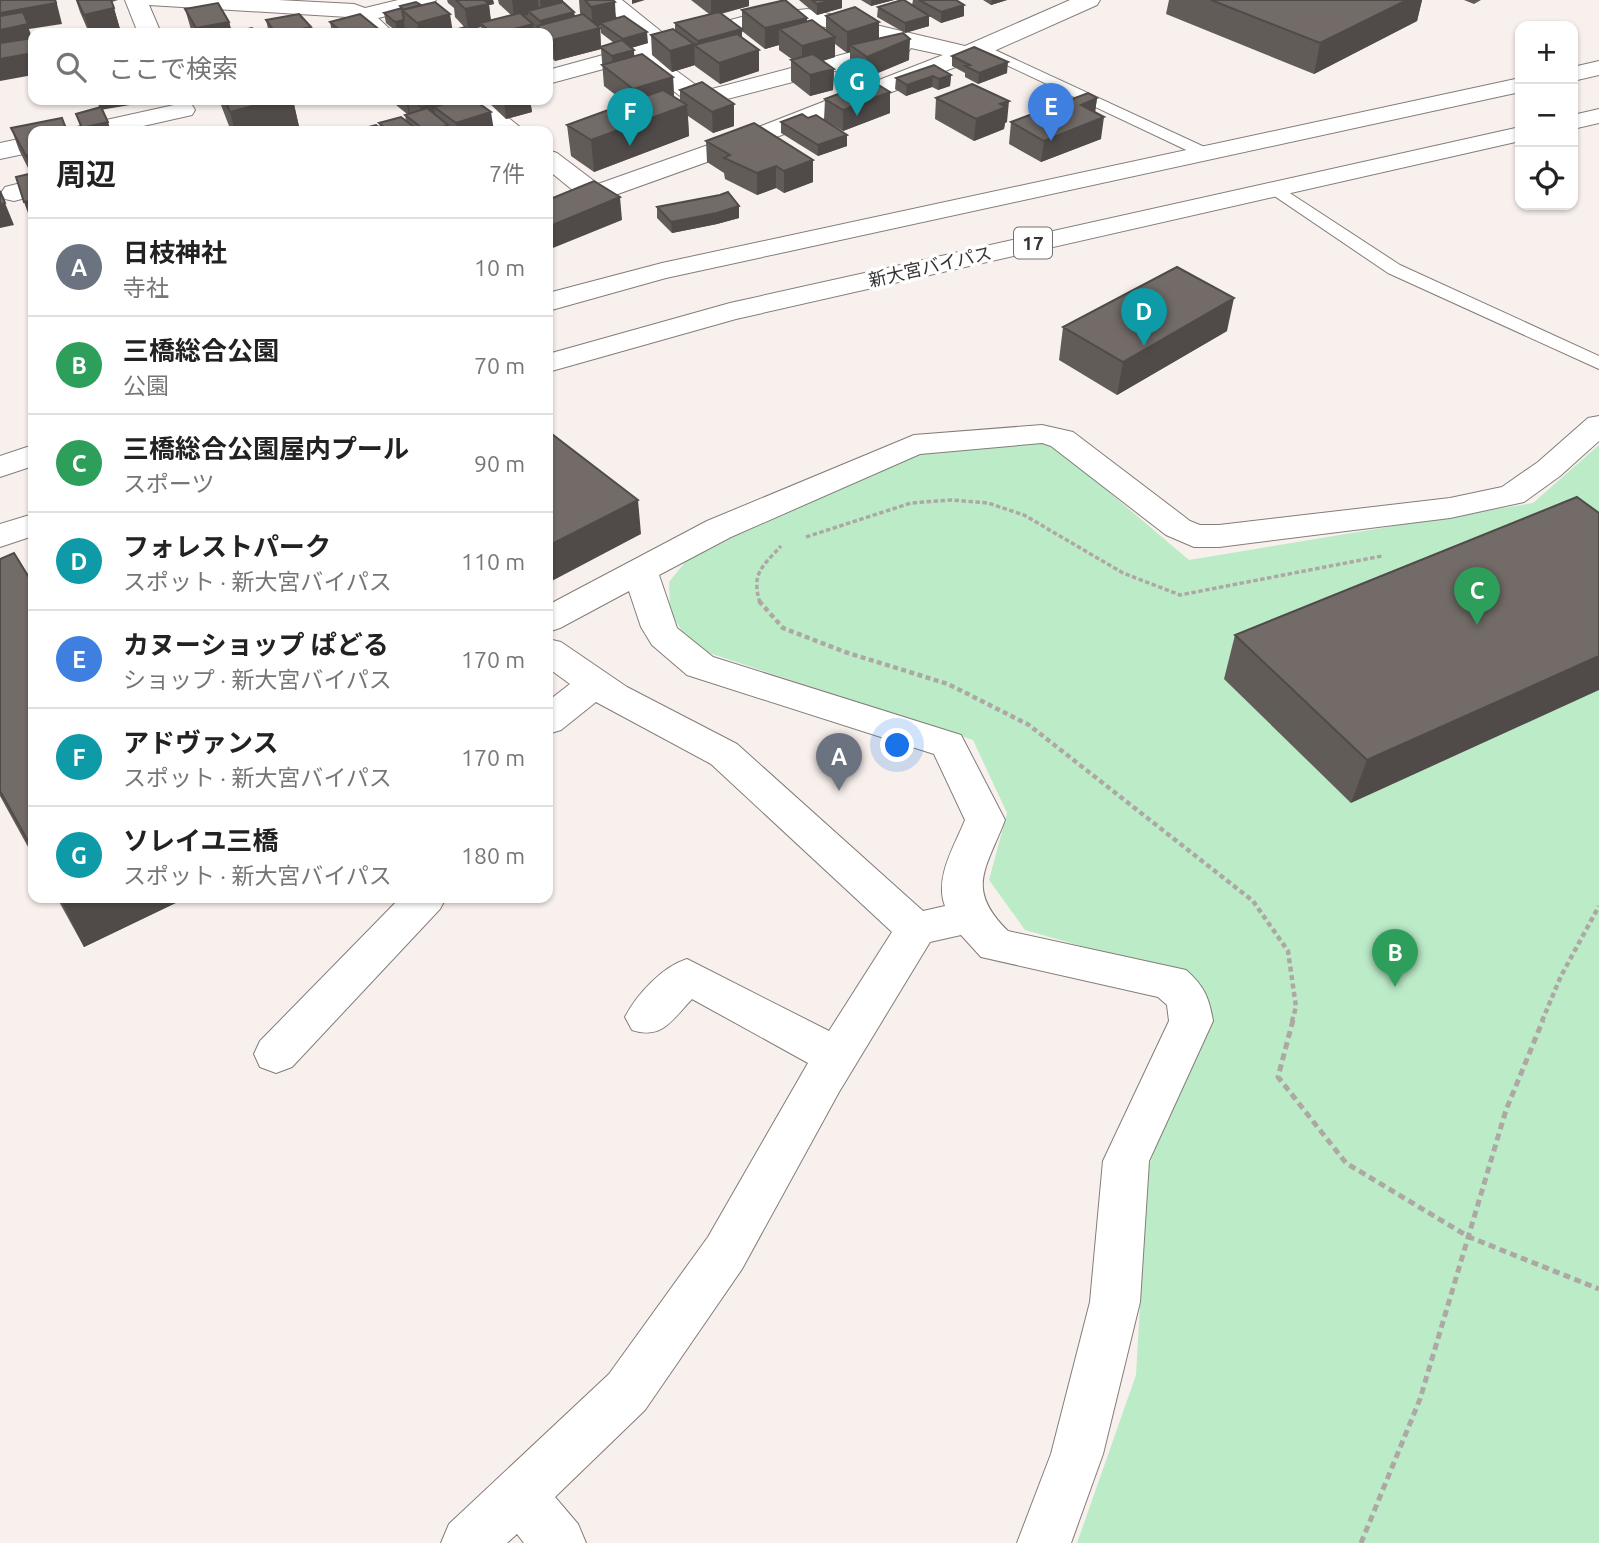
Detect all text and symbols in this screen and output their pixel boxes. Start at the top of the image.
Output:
map controls [1515,21,1578,210]
button: + [1515,21,1578,84]
search box [28,28,553,105]
icon: search [52,48,90,86]
text: ここで検索 [108,54,238,83]
pin: G [834,58,880,116]
pin: E [1028,83,1074,141]
button: − [1515,84,1578,147]
pin: F [607,88,653,146]
button: locate [1515,147,1578,210]
text: 周辺 [56,157,116,191]
text: 7件 [489,161,525,186]
road number: 17 [1014,228,1052,258]
text: 日枝神社 [123,238,227,267]
street label: 新大宮バイパス [867,242,993,290]
text: A [71,255,87,280]
text: 10 m [474,255,525,280]
text: 寺社 [123,275,169,300]
pin: D [1121,288,1167,346]
text: 三橋総合公園 [123,336,279,365]
text: B [71,353,87,378]
text: 70 m [474,353,525,378]
text: 公園 [123,373,169,398]
text: 三橋総合公園屋内プール [123,434,409,463]
text: C [72,451,86,476]
text: 90 m [474,451,525,476]
text: スポーツ [123,471,215,496]
text: フォレストパーク [123,532,331,561]
text: D [71,549,87,574]
text: 110 m [461,549,525,574]
pin: C [1454,567,1500,625]
text: スポット · 新大宮バイパス [123,569,392,594]
text: カヌーショップ ぱどる [123,630,389,659]
text: E [72,647,86,672]
text: 170 m [461,647,525,672]
text: ショップ · 新大宮バイパス [123,667,392,692]
text: アドヴァンス [123,728,278,757]
your location [880,728,914,762]
pin: A [816,733,862,791]
text: F [73,745,85,770]
text: 170 m [461,745,525,770]
text: スポット · 新大宮バイパス [123,765,392,790]
text: ソレイユ三橋 [123,826,278,855]
text: G [71,843,87,868]
text: 180 m [461,843,525,868]
text: スポット · 新大宮バイパス [123,863,392,888]
pin: B [1372,929,1418,987]

